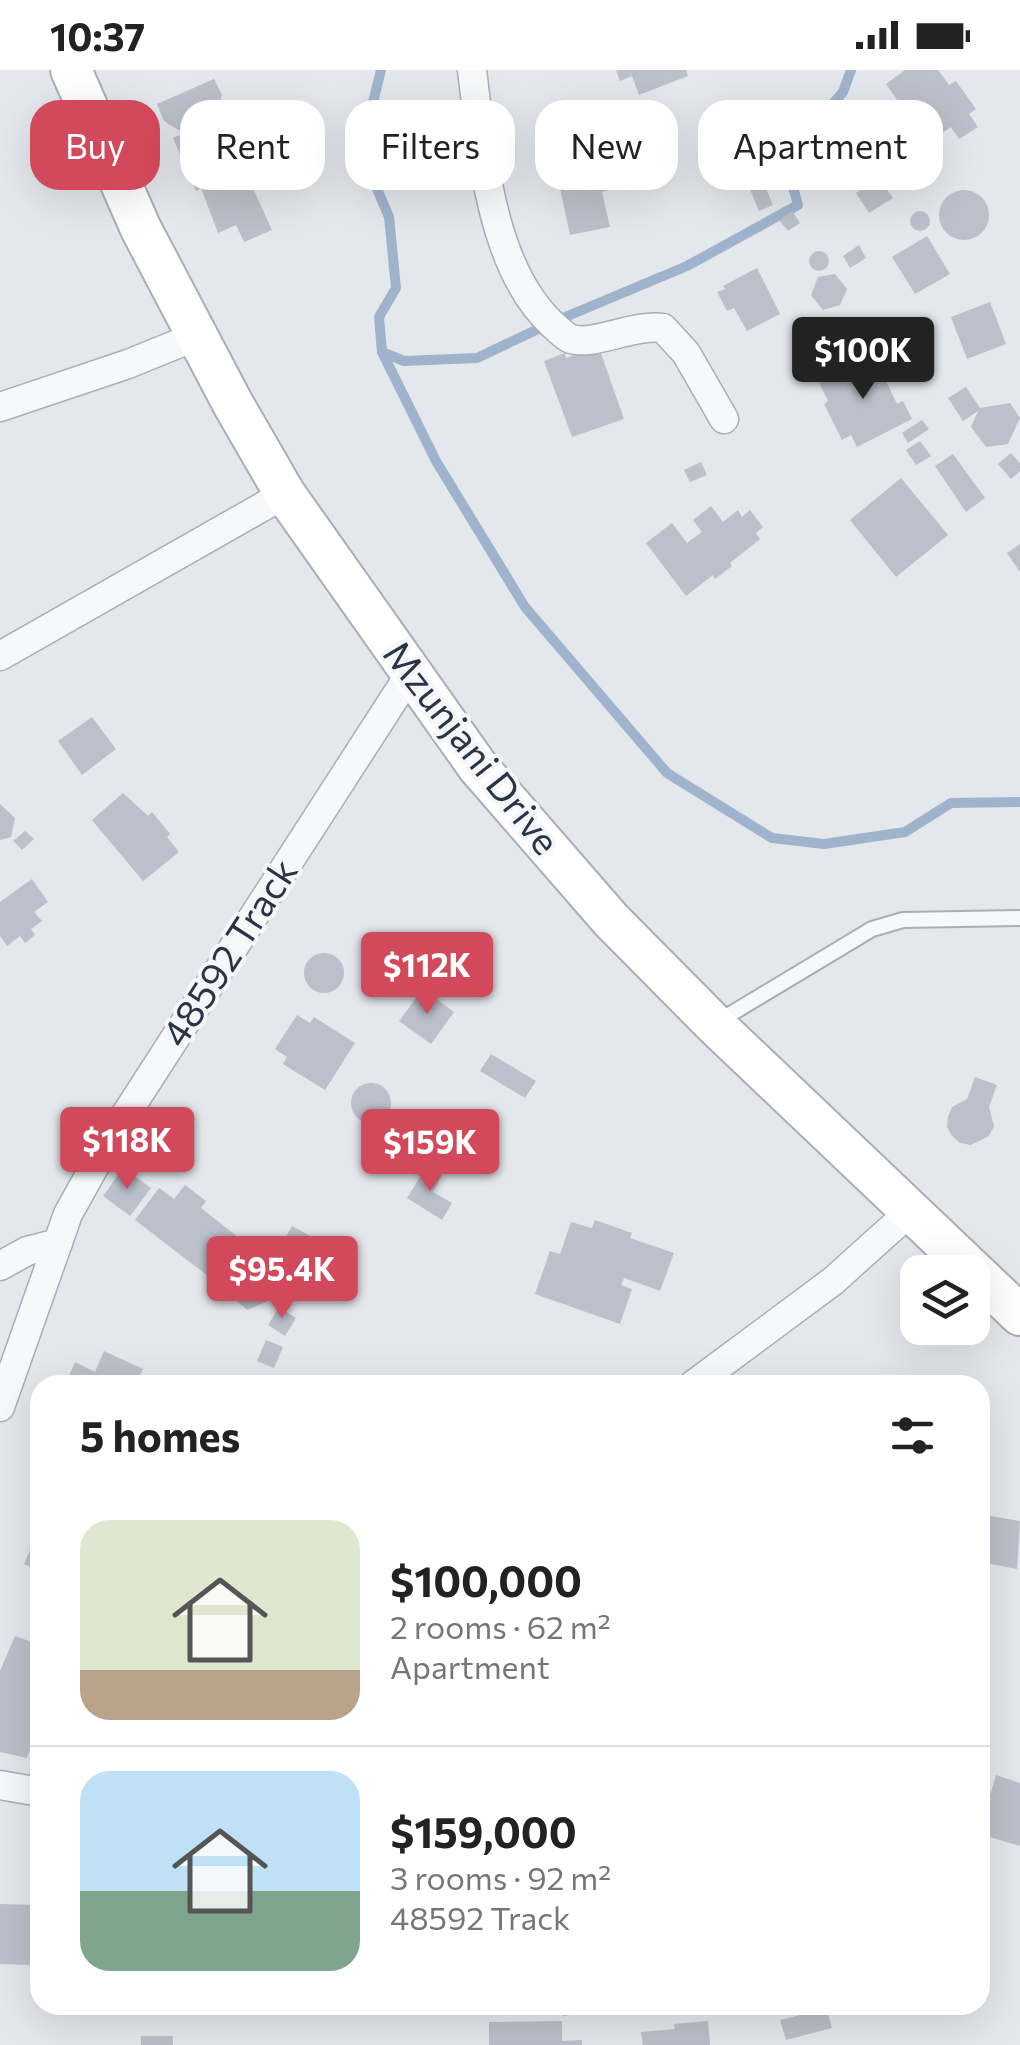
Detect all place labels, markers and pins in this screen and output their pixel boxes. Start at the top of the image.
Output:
pin: $100K [793,317,933,402]
pin: $112K [357,932,497,1017]
pin: $118K [57,1107,197,1192]
pin: $159K [360,1109,500,1194]
pin: $95.4K [201,1236,363,1321]

